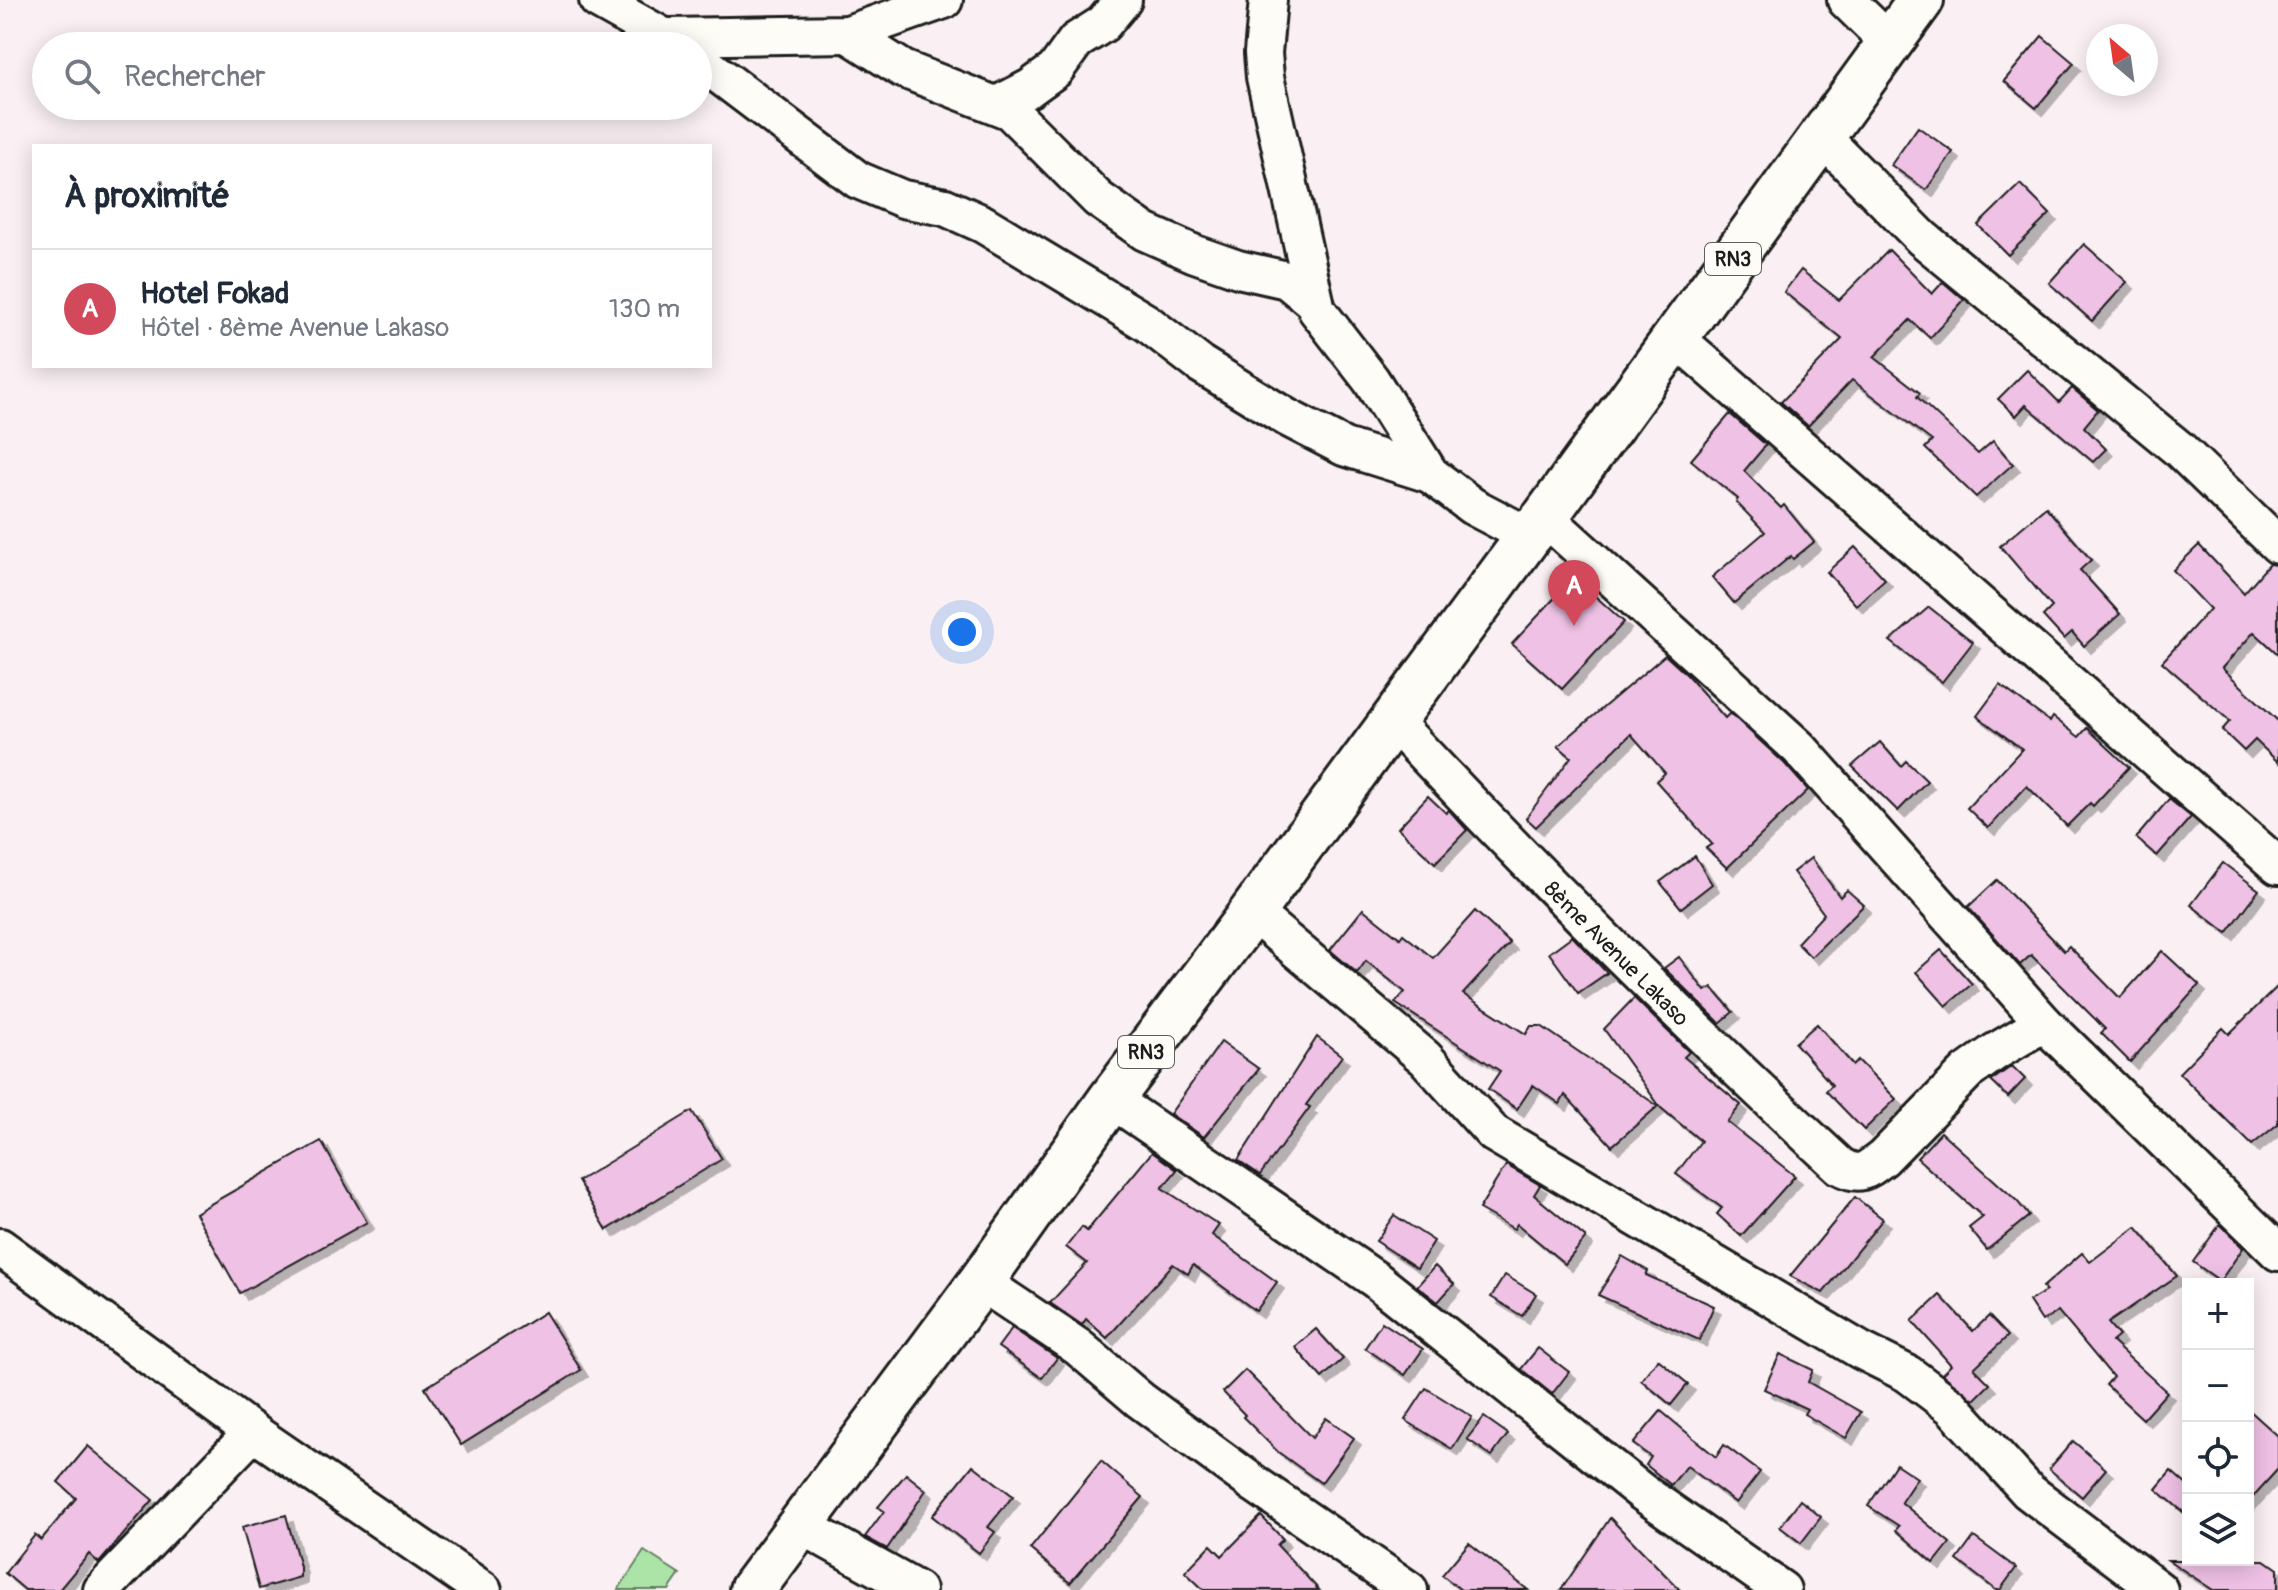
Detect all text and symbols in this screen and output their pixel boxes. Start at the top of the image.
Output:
north arrow [2086,24,2158,96]
search box [32,32,712,120]
icon: search [60,54,104,98]
text: Rechercher [124,58,266,95]
text: À proximité [64,175,230,218]
road number: RN3 [1705,243,1761,275]
text: Hotel Fokad [140,275,289,312]
text: A [82,293,98,325]
text: 130 m [609,293,680,325]
text: Hôtel · 8ème Avenue Lakaso [140,312,449,344]
pin: A [1548,560,1600,626]
your location [942,612,982,652]
street label: 8ème Avenue Lakaso [1538,875,1695,1032]
road number: RN3 [1118,1036,1174,1068]
map controls [2182,1278,2254,1566]
button: + [2182,1278,2254,1350]
button: − [2182,1350,2254,1422]
button: locate [2182,1422,2254,1494]
button: layers [2182,1494,2254,1566]

